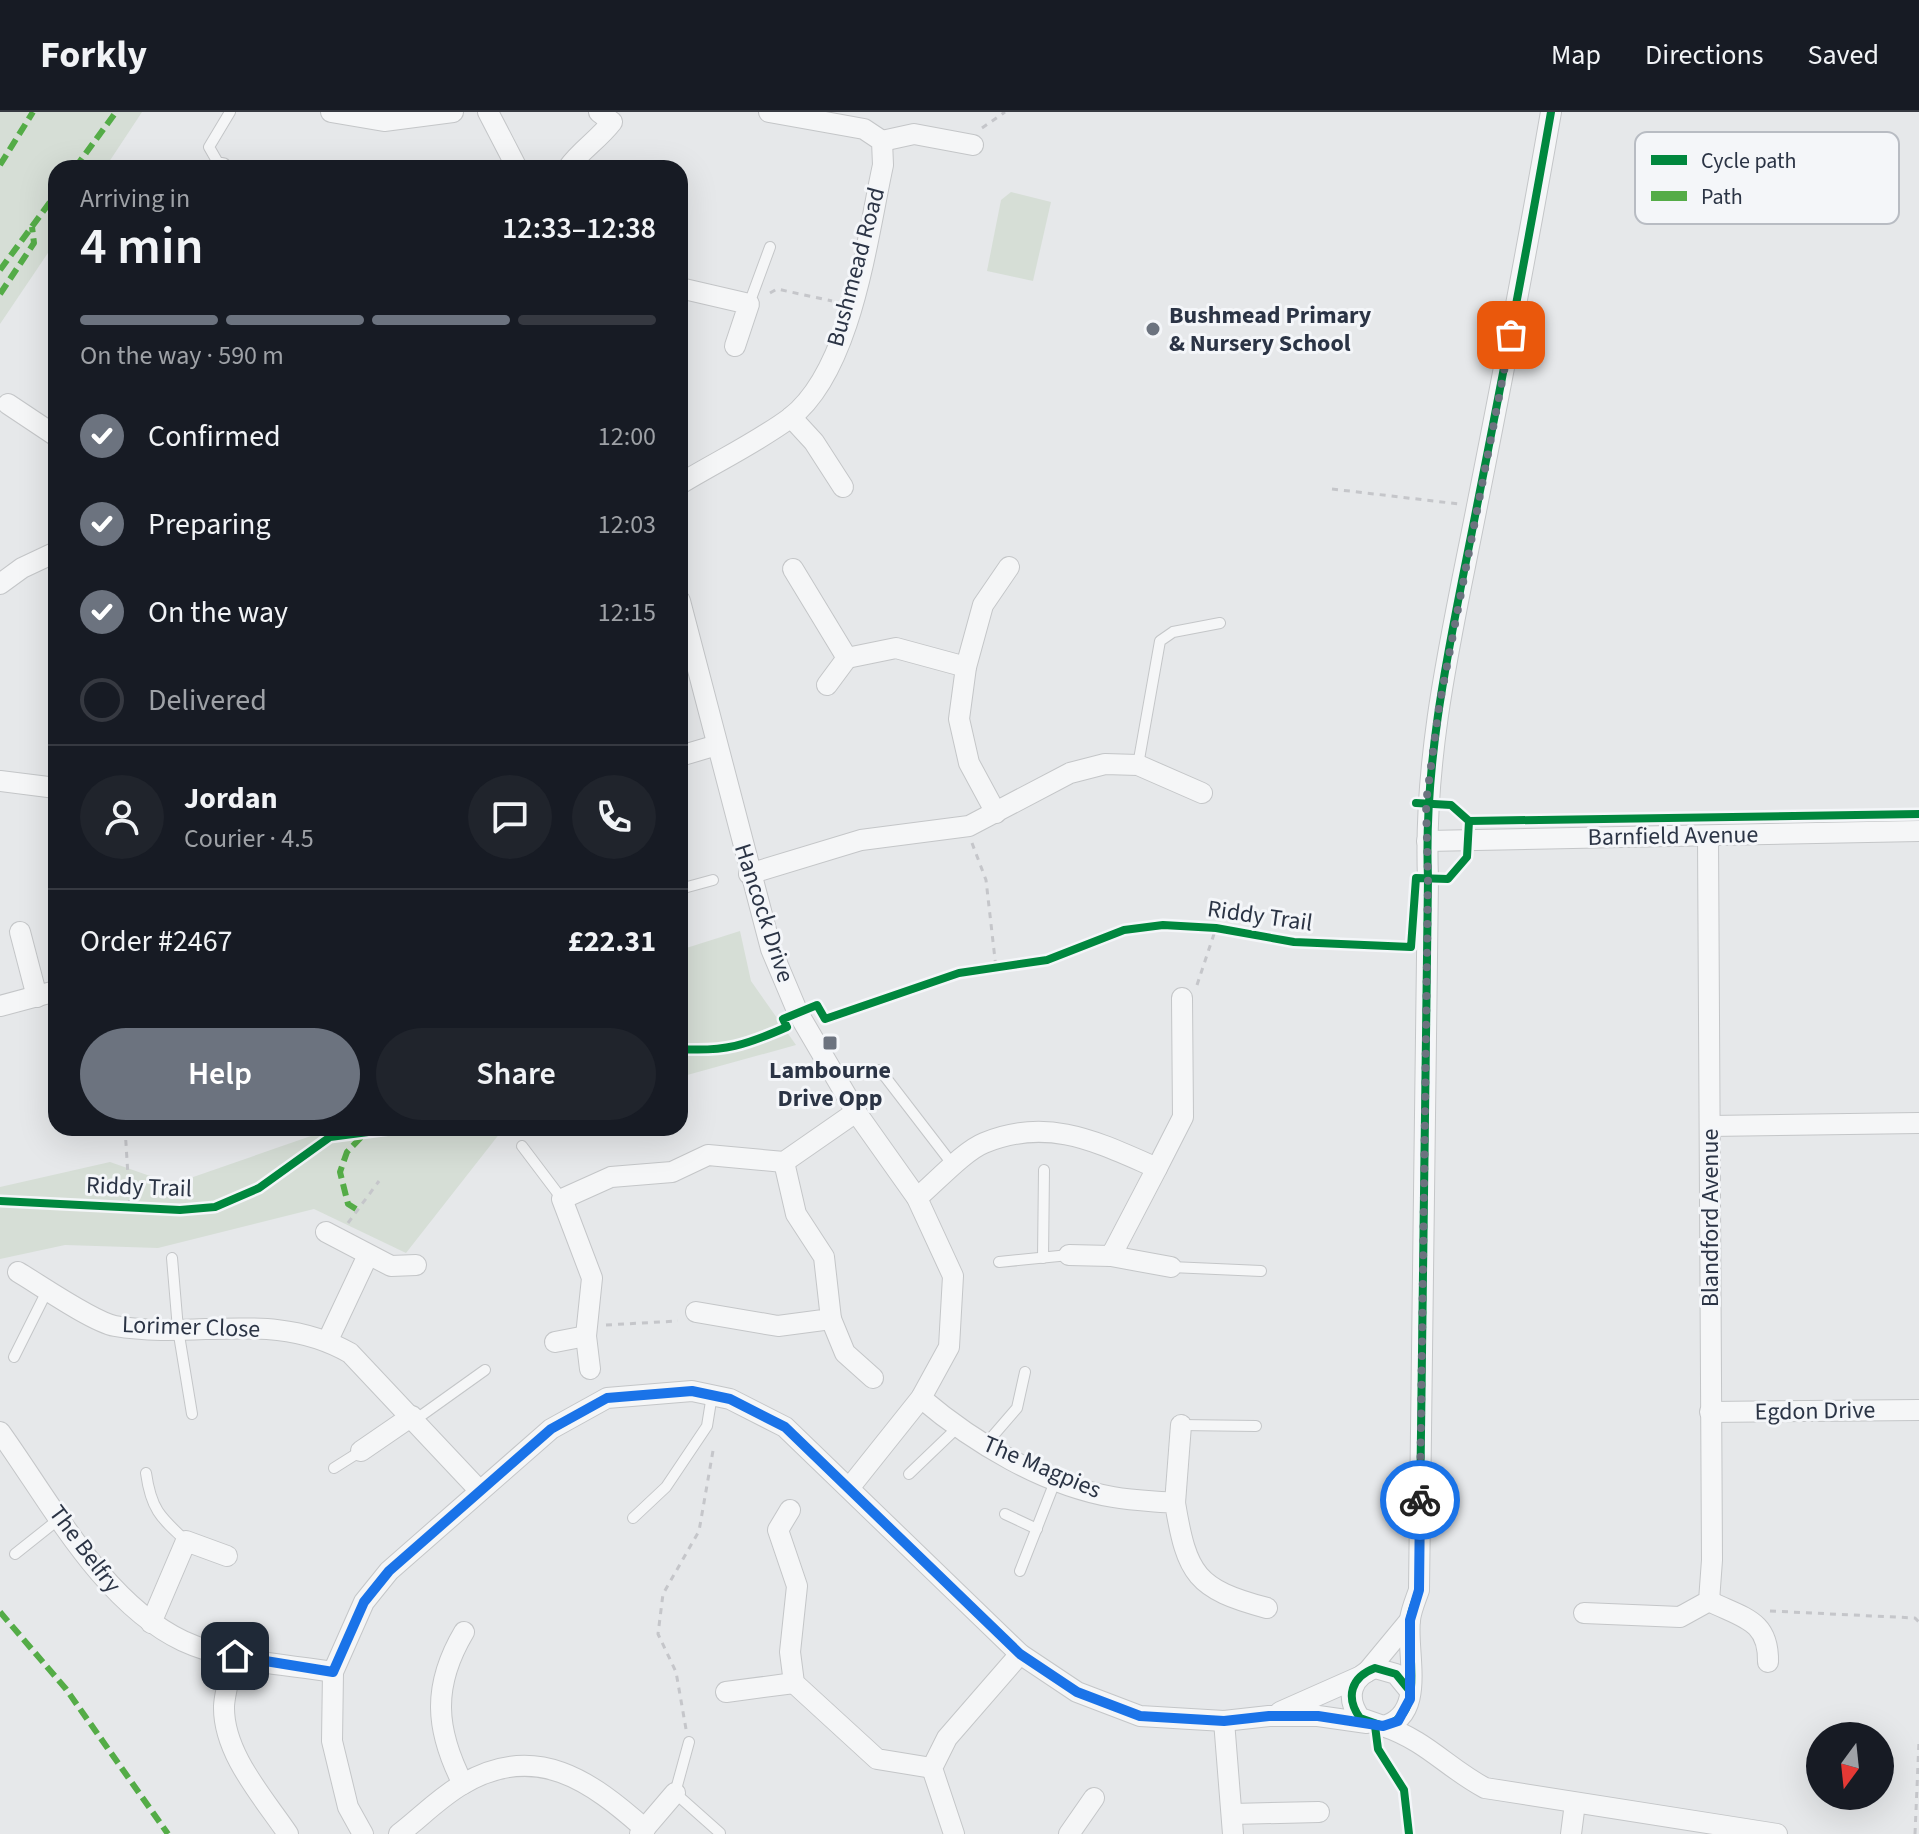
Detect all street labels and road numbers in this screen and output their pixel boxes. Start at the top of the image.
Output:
street label: Bushmead Road [818,184,894,350]
street label: Barnfield Avenue [1587,817,1759,855]
street label: Hancock Drive [725,839,803,987]
street label: Riddy Trail [1205,891,1315,941]
street label: Blandford Avenue [1693,1129,1728,1307]
street label: Riddy Trail [85,1168,193,1206]
street label: Lorimer Close [121,1307,261,1347]
street label: Egdon Drive [1754,1392,1876,1430]
street label: The Magpies [977,1426,1107,1508]
street label: The Belfry [40,1498,130,1600]

